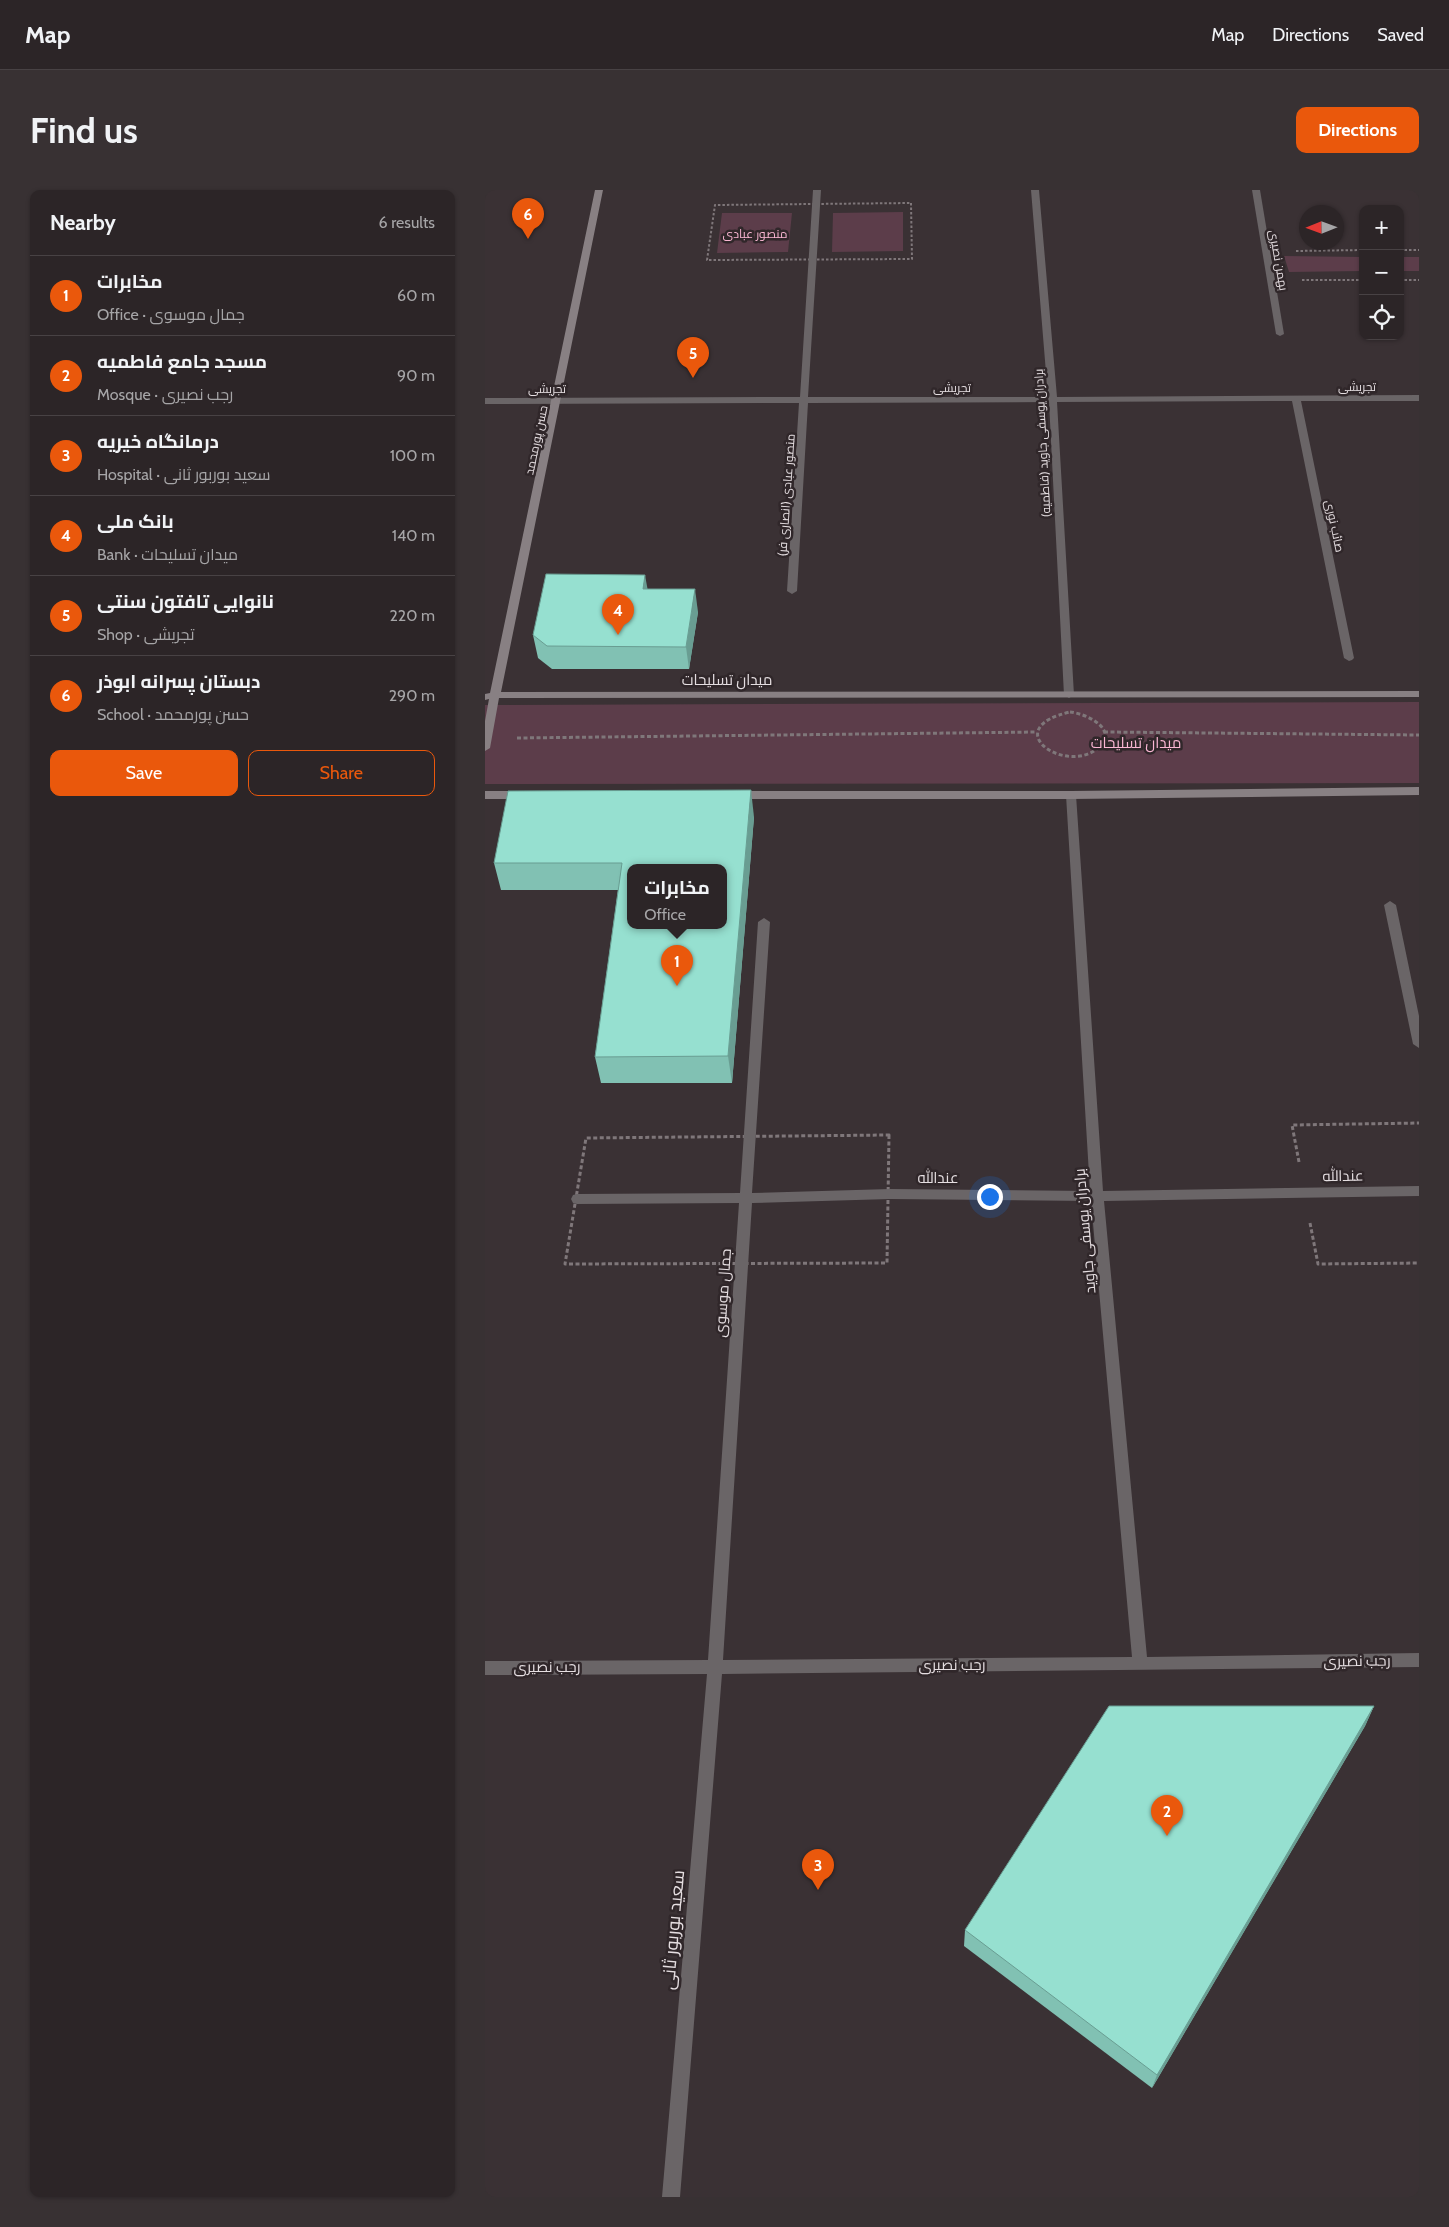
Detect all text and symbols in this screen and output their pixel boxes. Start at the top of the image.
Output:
text: Map [25,20,71,49]
text: Map [1211,24,1244,46]
text: Directions [1272,24,1349,46]
text: Saved [1377,24,1424,46]
button: Directions [1296,107,1419,153]
text: Find us [30,109,138,152]
pin: 6 [512,198,544,239]
north arrow [1299,205,1344,250]
map controls [1359,205,1404,340]
button: + [1359,205,1404,250]
text: Nearby [50,210,116,235]
text: 6 results [379,213,435,232]
park label: منصور عبادی [723,226,787,241]
street label: بهمن نصیری [1266,228,1292,292]
button: − [1359,250,1404,295]
text: مخابرات [97,270,162,293]
text: 1 [63,286,69,305]
text: 60 m [397,286,435,305]
button: locate [1359,295,1404,340]
text: Office · جمال موسوی [97,305,245,324]
pin: 5 [677,337,709,378]
text: مسجد جامع فاطمیه [97,350,267,373]
text: 2 [62,366,70,385]
text: 90 m [397,366,435,385]
street label: برادران یوسفی جاوید (فاطمیه) [1031,368,1053,518]
street label: تجریشی [1338,379,1377,394]
street label: تجریشی [933,380,972,395]
street label: تجریشی [528,381,567,396]
text: Mosque · رجب نصیری [97,385,233,404]
street label: حسن پورمحمد [521,404,553,477]
text: درمانگاه خیریه [97,430,219,453]
street label: منصور عبادی (انصاری فر) [774,433,798,557]
text: 3 [62,446,70,465]
text: 100 m [390,446,435,465]
text: Hospital · سعید بوربور ثانی [97,465,270,484]
street label: صائب نوری [1322,498,1348,554]
text: بانک ملی [97,510,174,533]
text: 4 [61,526,71,545]
text: 140 m [392,526,435,545]
text: Bank · میدان تسلیحات [97,545,238,564]
text: نانوایی تافتون سنتی [97,590,274,613]
pin: 4 [602,594,634,635]
text: 5 [62,606,70,625]
text: 220 m [389,606,435,625]
text: Shop · تجریشی [97,625,195,644]
text: دبستان پسرانه ابوذر [97,670,260,693]
street label: میدان تسلیحات [682,671,772,690]
text: 6 [62,686,71,705]
text: 290 m [389,686,435,705]
text: School · حسن پورمحمد [97,705,249,724]
park label: میدان تسلیحات [1091,734,1181,753]
button: Save [50,750,238,796]
button: Share [248,750,435,796]
popup [627,864,727,929]
text: مخابرات [644,876,710,899]
text: Office [644,905,686,924]
pin: 1 [661,945,693,986]
street label: عندالله [1322,1166,1364,1185]
street label: عندالله [917,1168,959,1187]
street label: برادران یوسفی جاوید [1071,1168,1100,1294]
your location [977,1184,1003,1210]
street label: جمال موسوی [711,1248,736,1338]
street label: رجب نصیری [1323,1651,1391,1672]
street label: رجب نصیری [918,1656,986,1675]
street label: رجب نصیری [513,1658,581,1677]
pin: 2 [1151,1795,1183,1836]
pin: 3 [802,1849,834,1890]
street label: سعید بوربور ثانی [657,1869,689,1991]

